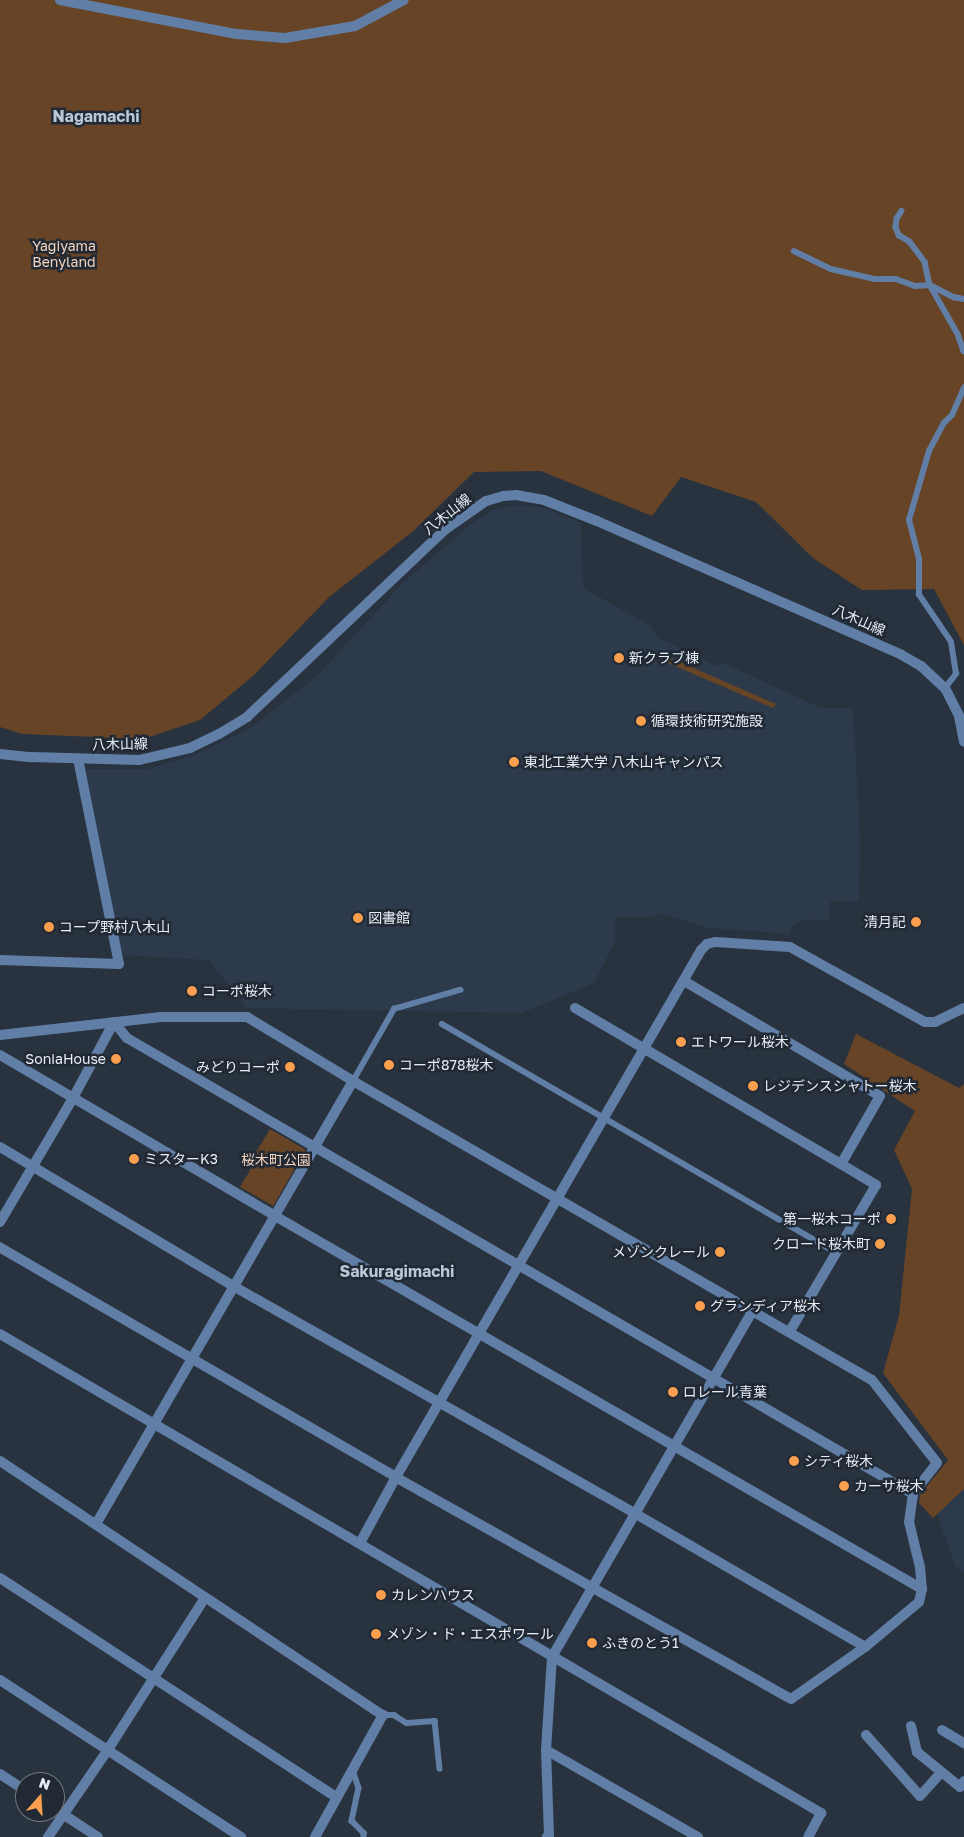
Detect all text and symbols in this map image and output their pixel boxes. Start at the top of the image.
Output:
district label: Nagamachi [52,106,140,126]
park label: Yagiyama Benyland [32,238,96,270]
street label: 八木山線 [420,490,474,538]
street label: 八木山線 [830,601,888,639]
place label: 新クラブ棟 [629,650,699,666]
marker: 新クラブ棟 [613,652,625,664]
place label: 循環技術研究施設 [651,713,763,729]
marker: 循環技術研究施設 [635,715,647,727]
street label: 八木山線 [92,735,148,753]
place label: 東北工業大学 八木山キャンパス [524,754,723,770]
marker: 東北工業大学 八木山キャンパス [508,756,520,768]
place label: 図書館 [368,910,410,926]
marker: 図書館 [352,912,364,924]
place label: 清月記 [864,914,906,930]
marker: 清月記 [910,916,922,928]
place label: コープ野村八木山 [59,919,171,935]
marker: コープ野村八木山 [43,921,55,933]
place label: コーポ桜木 [202,983,272,999]
marker: コーポ桜木 [186,985,198,997]
place label: エトワール桜木 [691,1034,789,1050]
marker: エトワール桜木 [675,1036,687,1048]
place label: SoniaHouse [25,1051,106,1067]
marker: SoniaHouse [110,1053,122,1065]
place label: コーポ878桜木 [399,1057,493,1073]
place label: みどりコーポ [196,1059,280,1075]
marker: コーポ878桜木 [383,1059,395,1071]
marker: みどりコーポ [284,1061,296,1073]
place label: レジデンスシャトー桜木 [763,1078,917,1094]
marker: レジデンスシャトー桜木 [747,1080,759,1092]
place label: ミスターK3 [144,1151,218,1167]
park label: 桜木町公園 [241,1152,311,1168]
marker: ミスターK3 [128,1153,140,1165]
place label: 第一桜木コーポ [783,1211,881,1227]
marker: 第一桜木コーポ [885,1213,897,1225]
place label: クロード桜木町 [772,1236,870,1252]
marker: クロード桜木町 [874,1238,886,1250]
place label: メゾンクレール [612,1244,710,1260]
marker: メゾンクレール [714,1246,726,1258]
district label: Sakuragimachi [340,1261,454,1281]
place label: グランディア桜木 [710,1298,822,1314]
marker: グランディア桜木 [694,1300,706,1312]
place label: ロレール青葉 [683,1384,767,1400]
marker: ロレール青葉 [667,1386,679,1398]
place label: シティ桜木 [804,1453,874,1469]
marker: シティ桜木 [788,1455,800,1467]
place label: カーサ桜木 [854,1478,924,1494]
marker: カーサ桜木 [838,1480,850,1492]
place label: カレンハウス [391,1587,475,1603]
marker: カレンハウス [375,1589,387,1601]
place label: メゾン・ド・エスポワール [386,1626,554,1642]
marker: メゾン・ド・エスポワール [370,1628,382,1640]
place label: ふきのとう1 [602,1635,679,1651]
marker: ふきのとう1 [586,1637,598,1649]
north arrow [15,1772,65,1822]
text: N [37,1774,53,1793]

